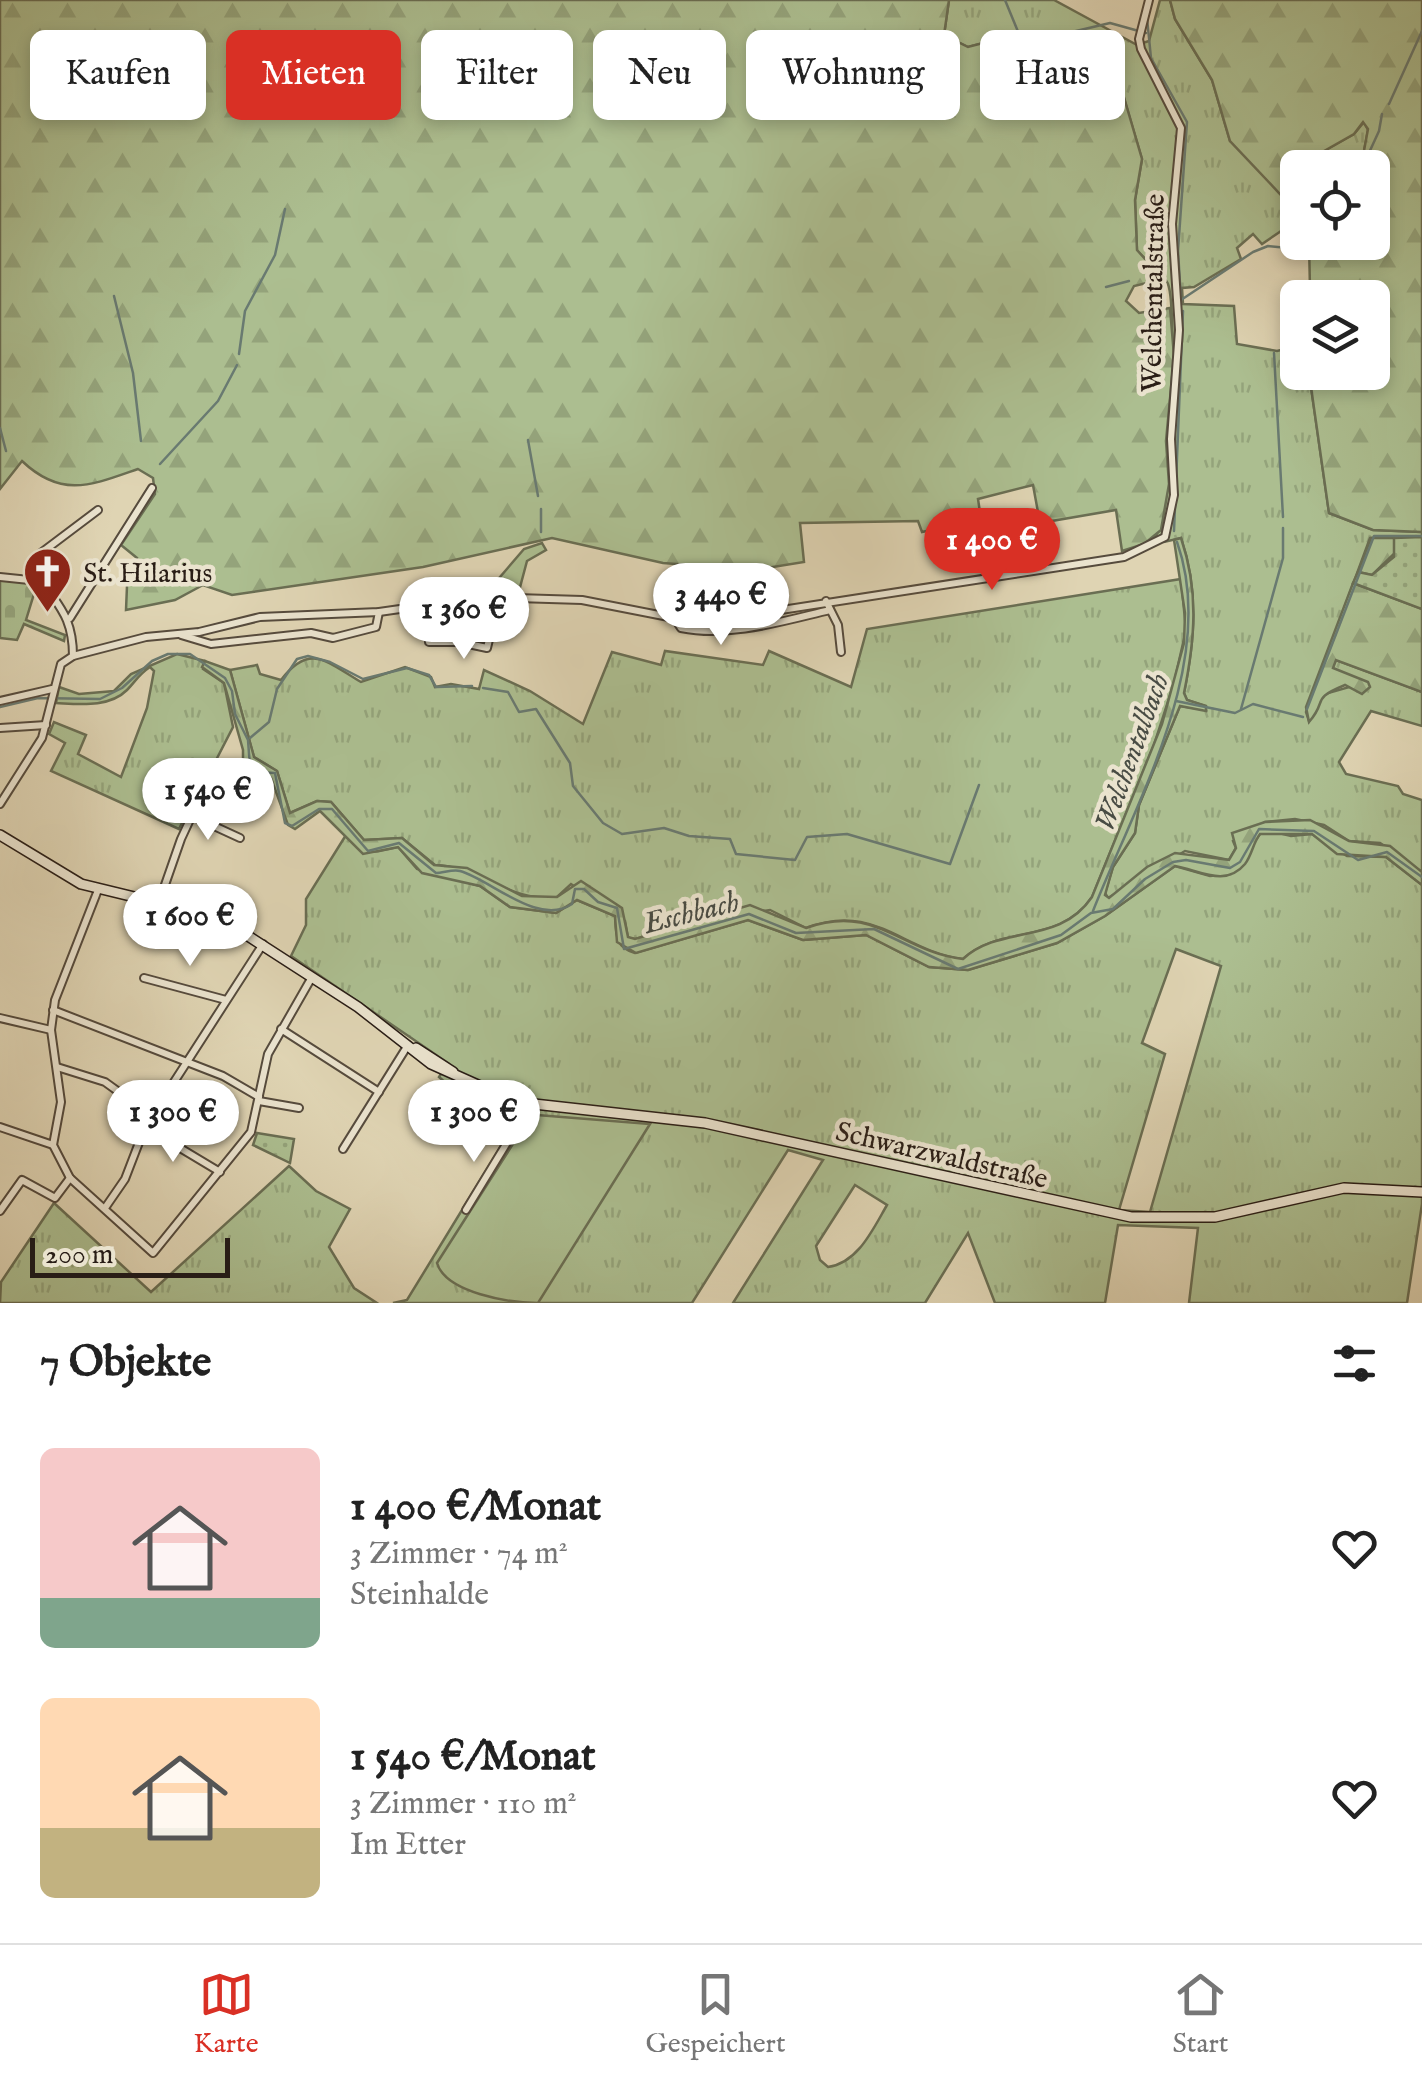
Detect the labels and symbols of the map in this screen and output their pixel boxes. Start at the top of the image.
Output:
street label: Welchentalstraße [1135,193,1174,393]
pin: 1 400 € [900,508,1084,593]
church icon: St. Hilarius [22,546,74,614]
place label: St. Hilarius [83,557,212,592]
pin: 3 440 € [629,563,813,648]
pin: 1 360 € [372,577,556,662]
water label: Welchentalbach [1087,668,1179,837]
pin: 1 540 € [116,758,300,843]
pin: 1 600 € [98,884,282,969]
water label: Eschbach [639,884,743,944]
pin: 1 300 € [81,1080,265,1165]
pin: 1 300 € [382,1080,566,1165]
street label: Schwarzwaldstraße [832,1115,1051,1198]
scale bar [30,1233,230,1278]

